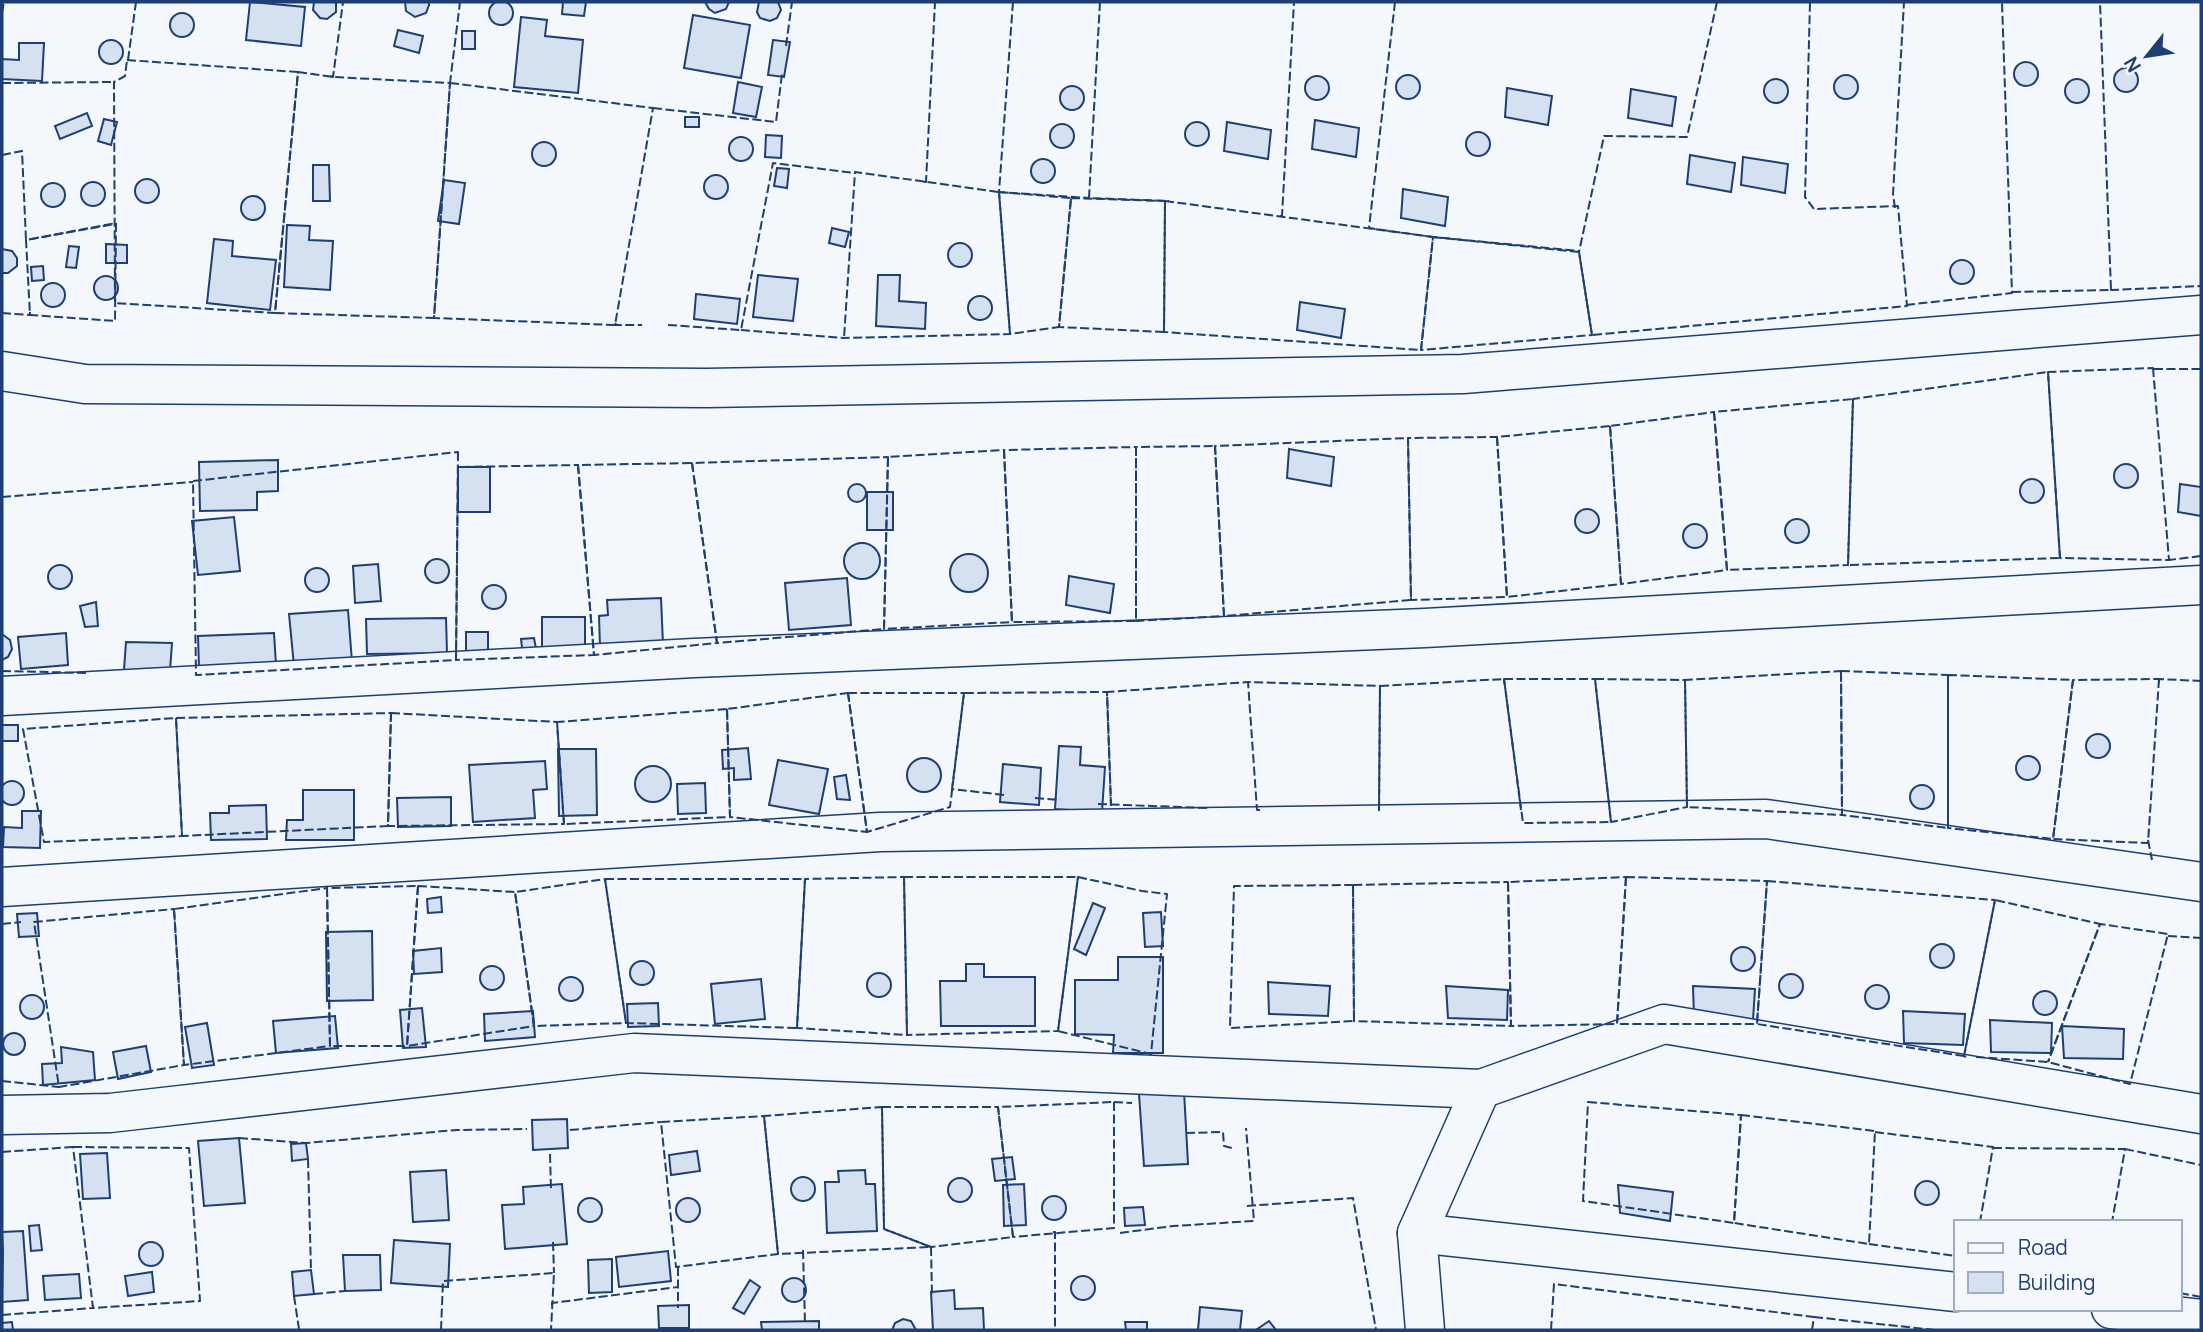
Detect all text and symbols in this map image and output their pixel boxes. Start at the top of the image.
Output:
north arrow [2112,21,2182,91]
text: N [2118,52,2147,77]
legend [1954,1220,2182,1311]
text: Road [2018,1233,2068,1261]
text: Building [2018,1268,2095,1296]

